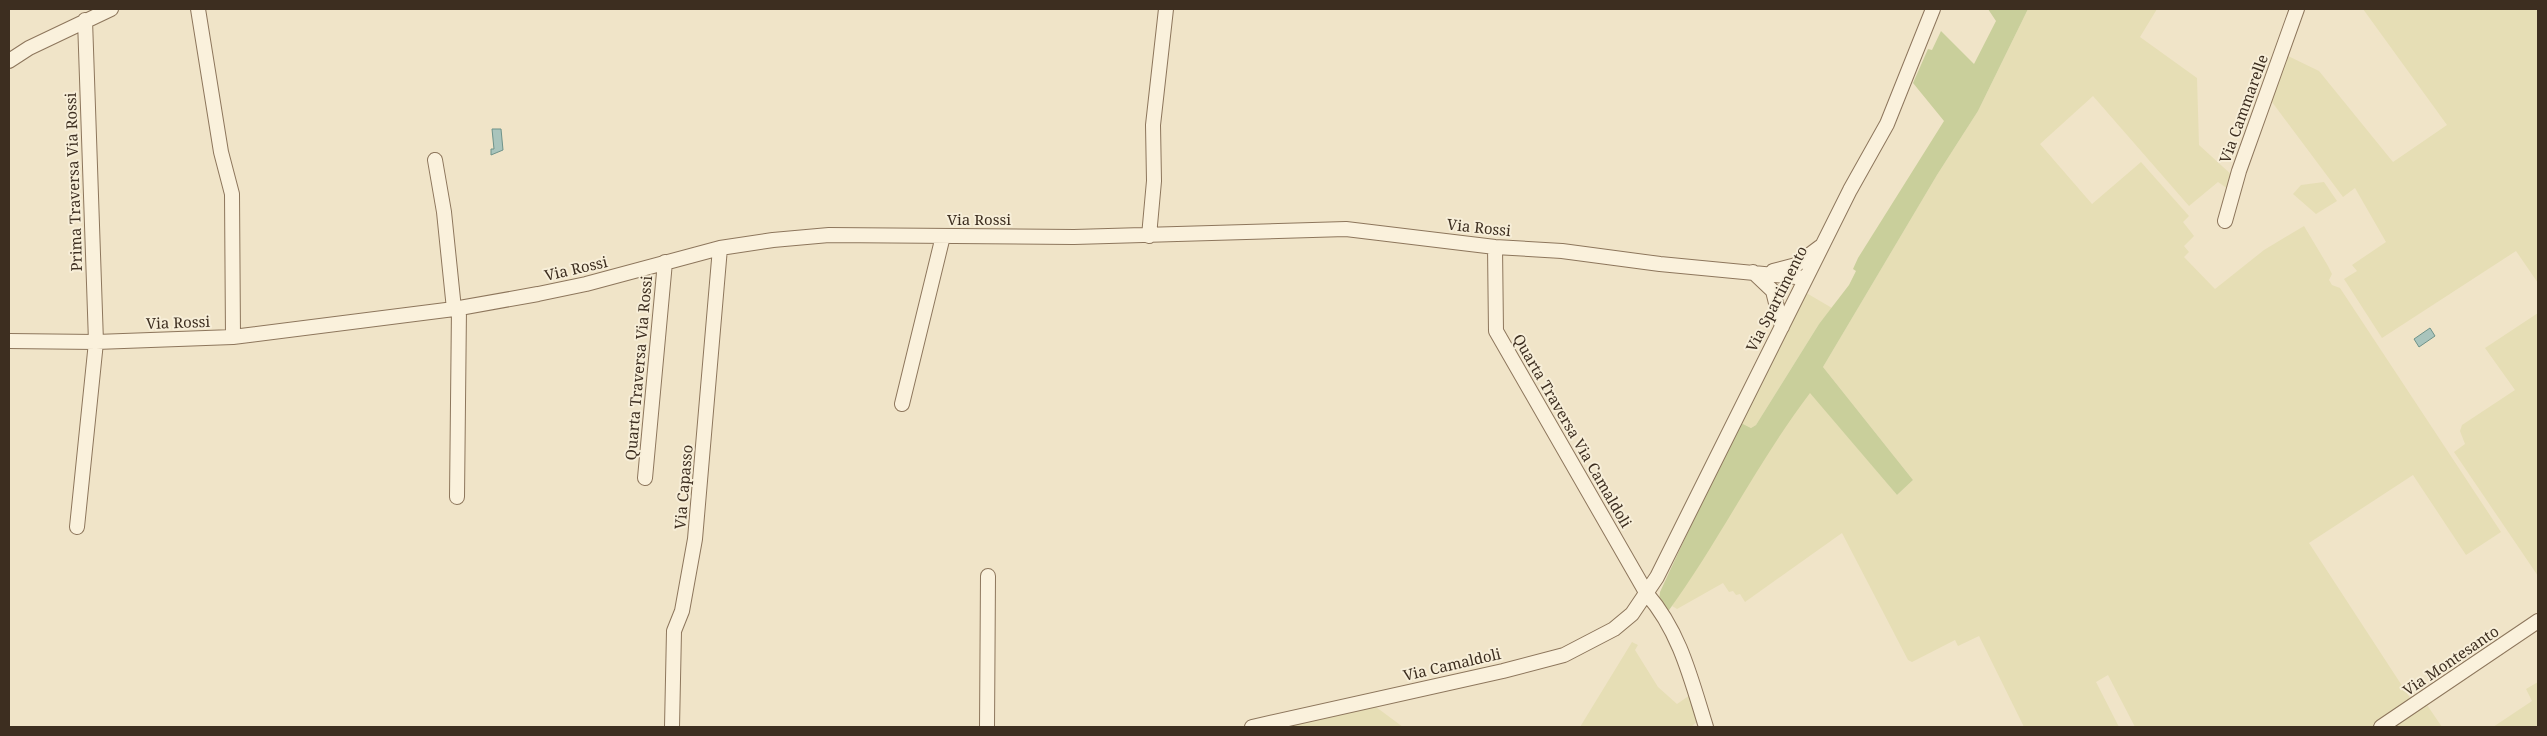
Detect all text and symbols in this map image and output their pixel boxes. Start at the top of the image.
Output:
street label: Via Cammarelle [2214,52,2272,166]
street label: Prima Traversa Via Rossi [60,92,86,272]
street label: Via Rossi [947,209,1011,229]
street label: Via Rossi [1446,214,1512,240]
street label: Via Spartimento [1741,242,1811,355]
street label: Via Rossi [542,251,609,285]
street label: Quarta Traversa Via Rossi [620,275,656,461]
street label: Via Rossi [146,311,211,333]
street label: Quarta Traversa Via Camaldoli [1509,330,1637,531]
street label: Via Capasso [669,444,697,530]
street label: Via Montesanto [2399,621,2502,700]
street label: Via Camaldoli [1401,643,1503,685]

